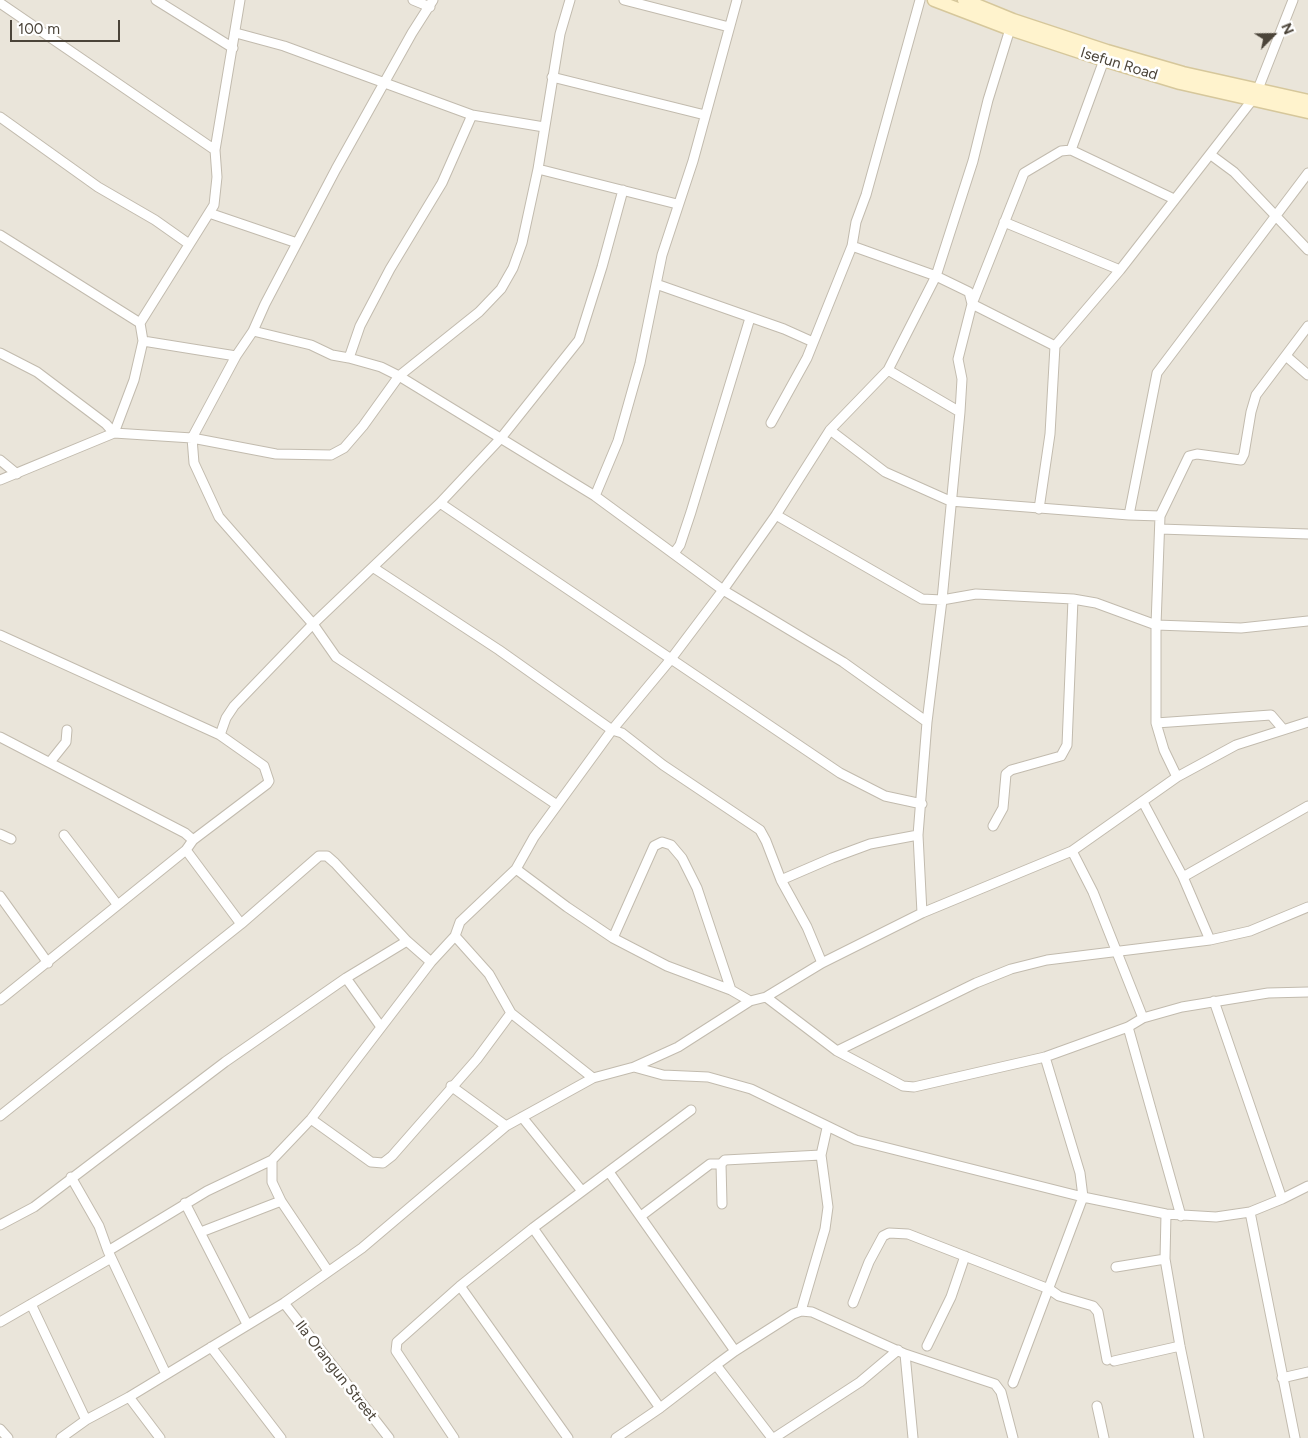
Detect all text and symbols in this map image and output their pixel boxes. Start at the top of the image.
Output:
scale bar [12,10,122,42]
north arrow [1248,10,1298,60]
text: 100 m [18,20,60,38]
text: N [1277,21,1297,37]
street label: Isefun Road [1078,44,1160,84]
street label: Ila Orangun Street [291,1317,381,1425]

